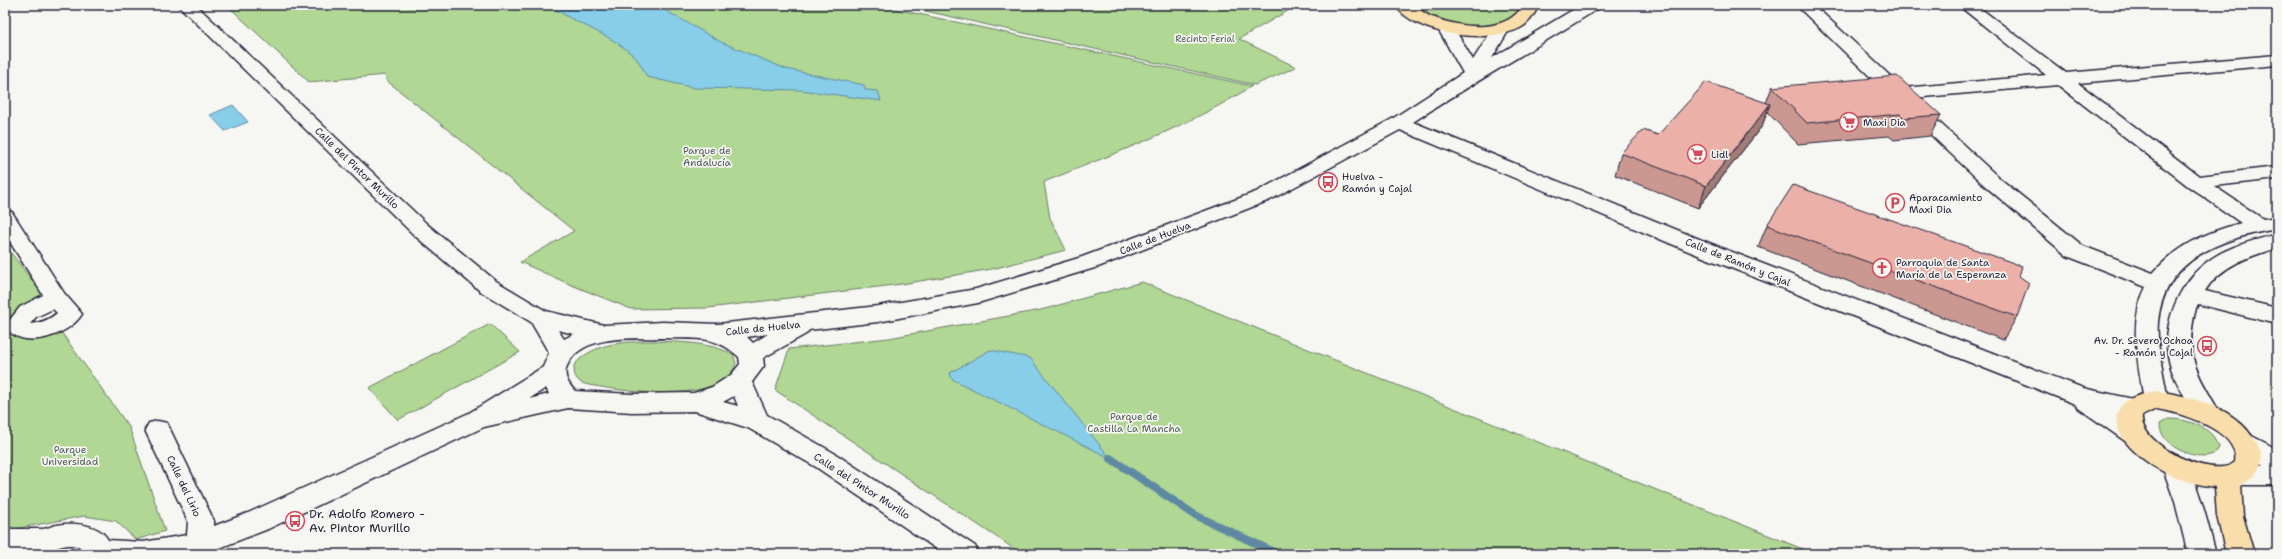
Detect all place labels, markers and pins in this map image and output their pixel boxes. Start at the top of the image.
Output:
supermarket icon: Maxi Dia [1838,111,1860,133]
place label: Maxi Dia [1863,116,1907,129]
supermarket icon: Lidl [1686,143,1708,165]
place label: Lidl [1711,148,1728,161]
place label: Huelva - Ramón y Cajal [1342,170,1412,195]
bus stop icon: Huelva - Ramón y Cajal [1317,171,1339,193]
place label: Aparacamiento Maxi Dia [1909,191,1982,216]
parking icon: Aparacamiento Maxi Dia [1884,192,1906,214]
place label: Parroquia de Santa María de la Esperanza [1896,256,2007,281]
church icon: Parroquia de Santa María de la Esperanza [1871,257,1893,279]
place label: Av. Dr. Severo Ochoa - Ramón y Cajal [2094,334,2194,359]
bus stop icon: Av. Dr. Severo Ochoa - Ramón y Cajal [2196,335,2218,357]
place label: Dr. Adolfo Romero - Av. Pintor Murillo [309,506,425,536]
bus stop icon: Dr. Adolfo Romero - Av. Pintor Murillo [284,510,306,532]

